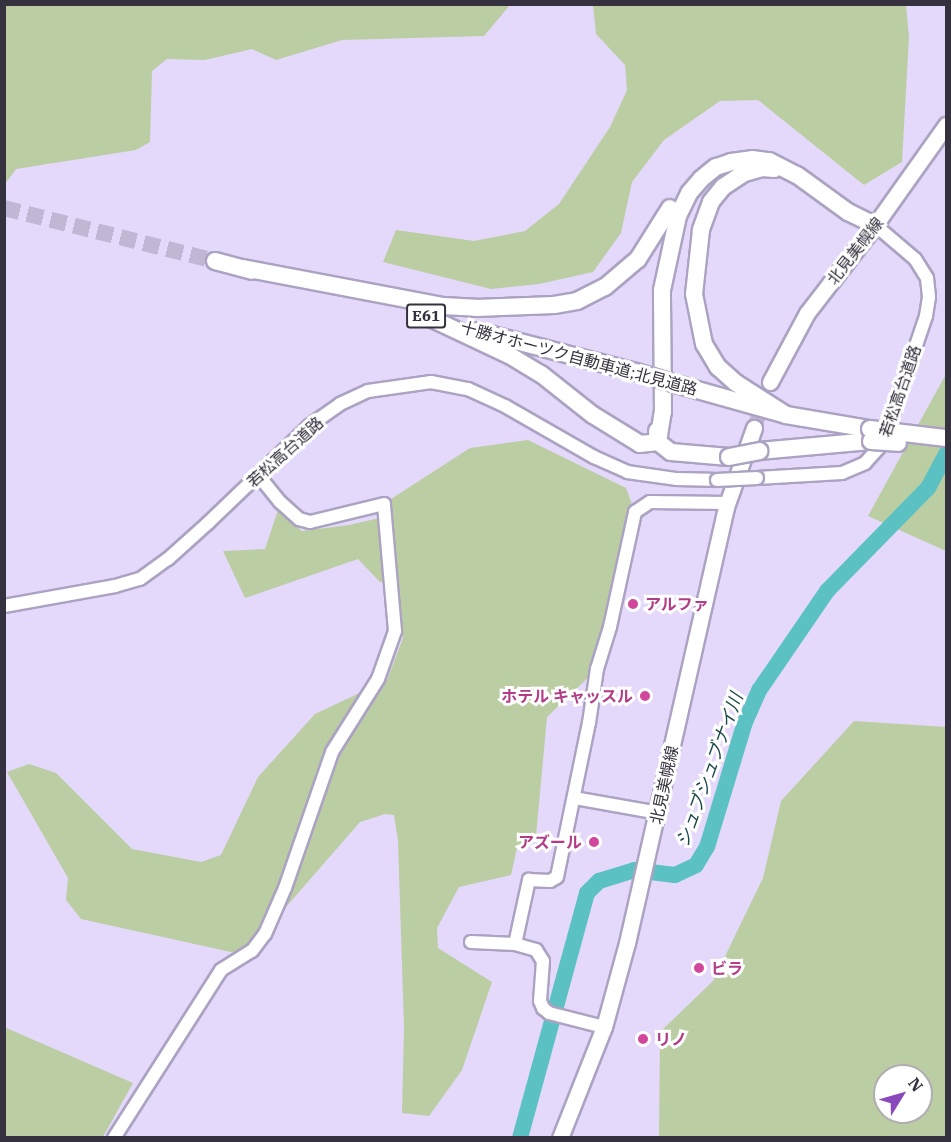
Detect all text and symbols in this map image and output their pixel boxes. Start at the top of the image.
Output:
street label: 北見美幌線 [823,214,887,288]
road number: E61 [405,304,447,328]
street label: 十勝オホーツク自動車道;北見道路 [458,317,700,399]
street label: 若松高台道路 [875,342,925,440]
street label: 若松高台道路 [243,413,327,491]
place label: アルファ [645,594,709,614]
marker: アルファ [626,597,640,611]
place label: ホテル キャッスル [501,686,633,706]
marker: ホテル キャッスル [638,689,652,703]
water label: シュブシュブナイ川 [672,690,748,850]
street label: 北見美幌線 [646,744,682,826]
place label: アズール [518,832,582,852]
marker: アズール [587,835,601,849]
place label: ビラ [711,958,743,978]
marker: ビラ [692,961,706,975]
place label: リノ [655,1029,687,1049]
marker: リノ [636,1032,650,1046]
north arrow [873,1064,933,1124]
text: N [904,1073,928,1095]

